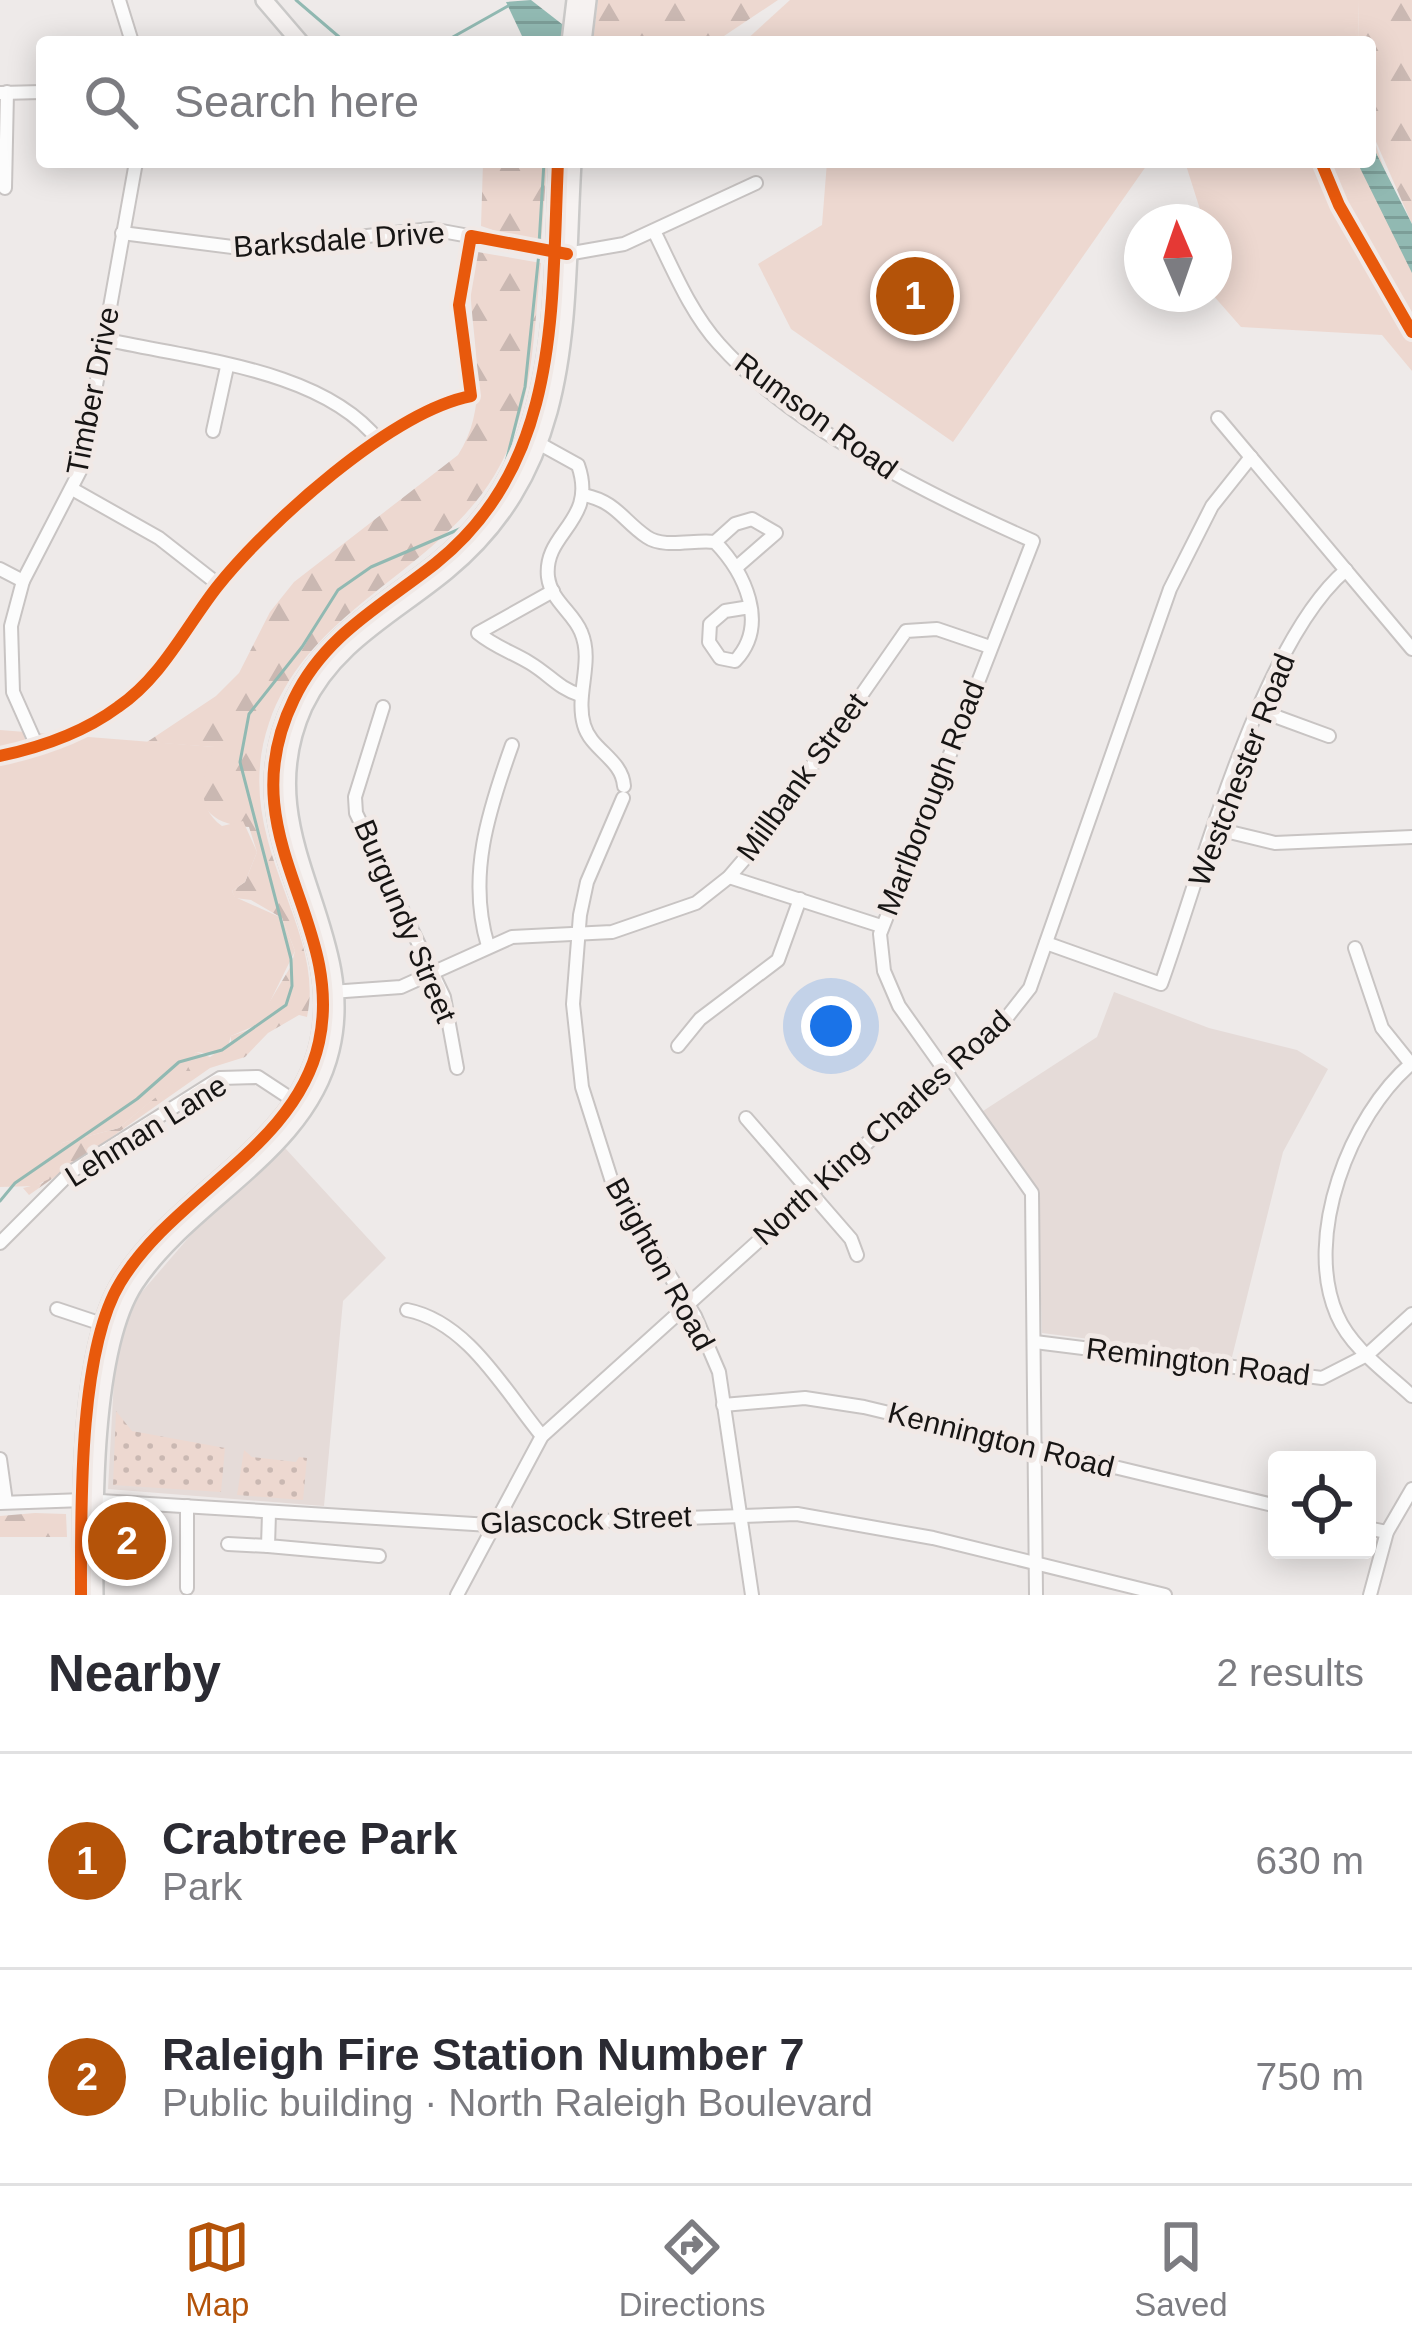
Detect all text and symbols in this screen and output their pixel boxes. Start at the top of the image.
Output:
search box [36,36,1376,168]
icon: search [78,69,144,135]
text: Search here [174,76,419,127]
north arrow [1124,204,1232,312]
street label: Barksdale Drive [232,216,446,263]
pin: 1 [876,251,954,341]
street label: Timber Drive [60,304,125,478]
street label: Rumson Road [729,346,904,485]
street label: Westchester Road [1182,649,1301,891]
street label: Marlborough Road [871,676,990,920]
street label: Millbank Street [730,686,874,867]
street label: Burgundy Street [348,815,463,1028]
your location [801,996,861,1056]
street label: North King Charles Road [747,1004,1017,1251]
street label: Lehman Lane [59,1068,232,1193]
street label: Brighton Road [600,1172,721,1356]
street label: Remington Road [1084,1331,1312,1392]
street label: Kennington Road [885,1395,1118,1484]
map controls [1268,1451,1376,1559]
button: locate [1268,1451,1376,1559]
pin: 2 [88,1496,166,1586]
street label: Glascock Street [480,1499,693,1540]
text: Nearby [48,1645,221,1702]
text: 2 results [1217,1651,1364,1694]
text: Crabtree Park [162,1813,457,1864]
text: 1 [76,1839,98,1882]
text: 630 m [1256,1839,1364,1882]
text: Park [162,1865,242,1908]
text: Raleigh Fire Station Number 7 [162,2029,805,2080]
text: 2 [76,2055,98,2098]
text: 750 m [1256,2055,1364,2098]
text: Public building · North Raleigh Boulevard [162,2081,873,2124]
tab: Map [184,2214,250,2324]
tab: Directions [619,2214,766,2324]
tab: Saved [1134,2214,1228,2324]

